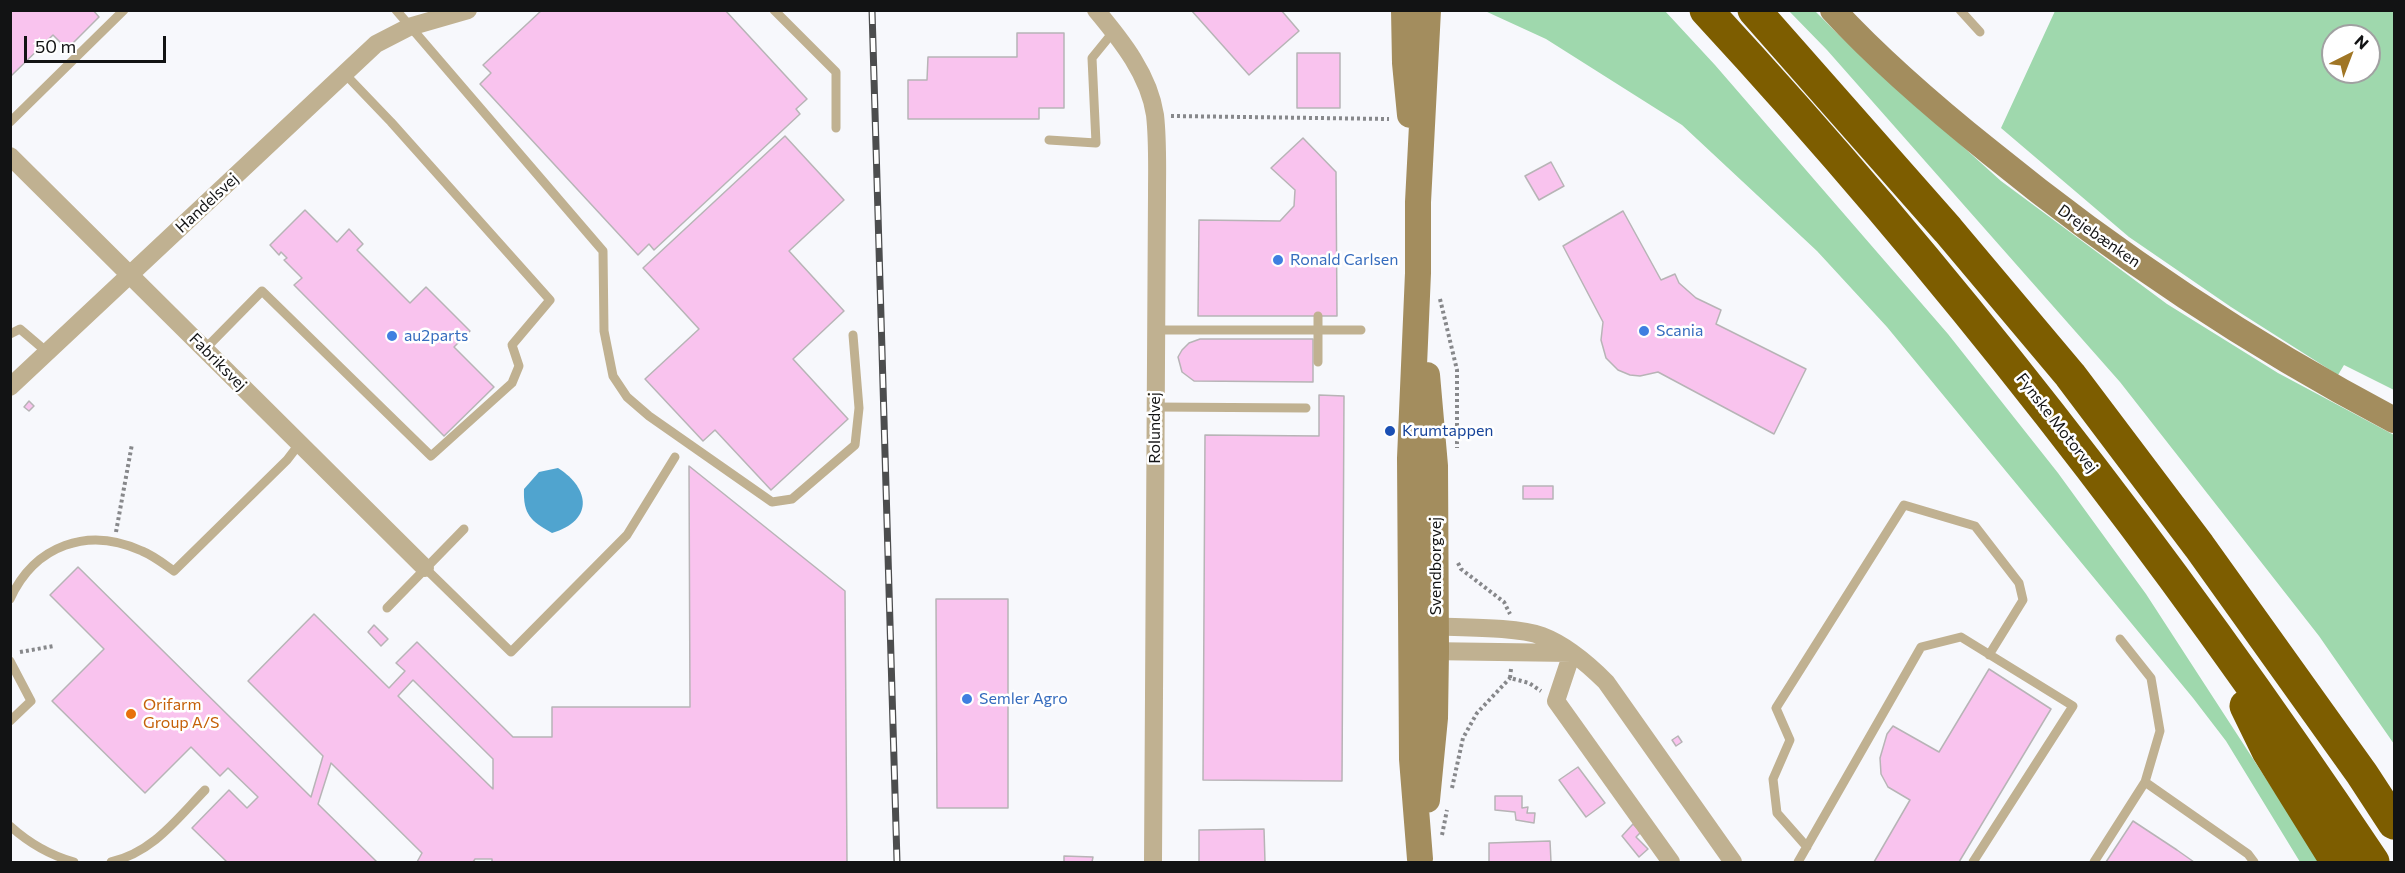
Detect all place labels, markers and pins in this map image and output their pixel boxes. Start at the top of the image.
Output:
place label: Ronald Carlsen [1290,250,1398,270]
marker: Ronald Carlsen [1271,253,1285,267]
place label: Scania [1656,321,1703,341]
marker: Scania [1637,324,1651,338]
place label: au2parts [404,326,468,346]
marker: au2parts [385,329,399,343]
place label: Krumtappen [1402,421,1493,441]
marker: Krumtappen [1383,424,1397,438]
place label: Semler Agro [979,689,1068,709]
marker: Semler Agro [960,692,974,706]
place label: Orifarm Group A/S [143,695,219,733]
marker: Orifarm Group A/S [124,707,138,721]

